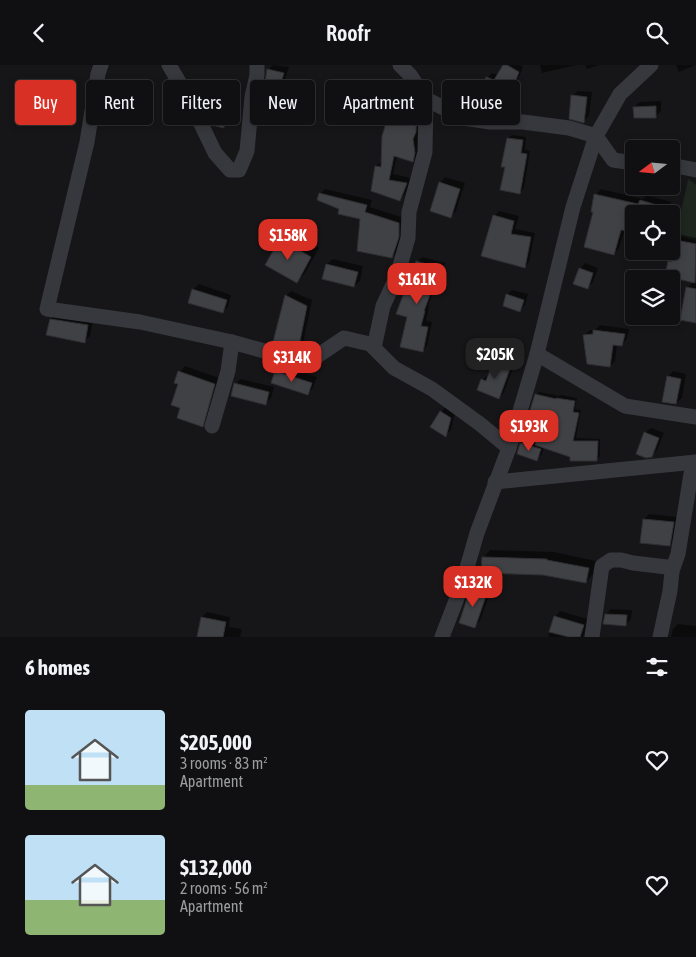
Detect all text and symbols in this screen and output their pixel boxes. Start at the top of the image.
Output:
icon: back [25,19,53,47]
icon: search [643,19,671,47]
text: Roofr [326,20,370,46]
chip: Buy [15,80,76,125]
chip: Rent [86,80,153,125]
chip: Filters [163,80,240,125]
chip: New [250,80,315,125]
chip: Apartment [325,80,432,125]
chip: House [442,80,520,125]
north arrow [625,140,680,195]
map controls [625,140,680,325]
button: locate [625,205,680,260]
pin: $158K [253,219,323,261]
text: $158K [269,226,307,244]
pin: $161K [382,263,452,305]
text: $161K [398,270,436,288]
button: layers [625,270,680,325]
pin: $205K [460,337,530,380]
pin: $314K [257,341,327,383]
text: $205K [476,345,514,363]
text: $314K [273,348,311,366]
pin: $193K [494,409,564,452]
text: $193K [510,417,548,435]
pin: $132K [438,565,508,608]
text: $132K [454,573,492,591]
icon: filters [643,653,671,681]
text: 6 homes [25,655,90,679]
icon: home [65,730,125,790]
text: $205,000 [180,730,252,754]
icon: heart [643,746,671,774]
text: 3 rooms · 83 m² [180,754,268,772]
text: Apartment [180,772,243,790]
icon: home [65,855,125,915]
text: $132,000 [180,855,252,879]
icon: heart [643,871,671,899]
text: 2 rooms · 56 m² [180,879,268,897]
text: Apartment [180,897,243,915]

